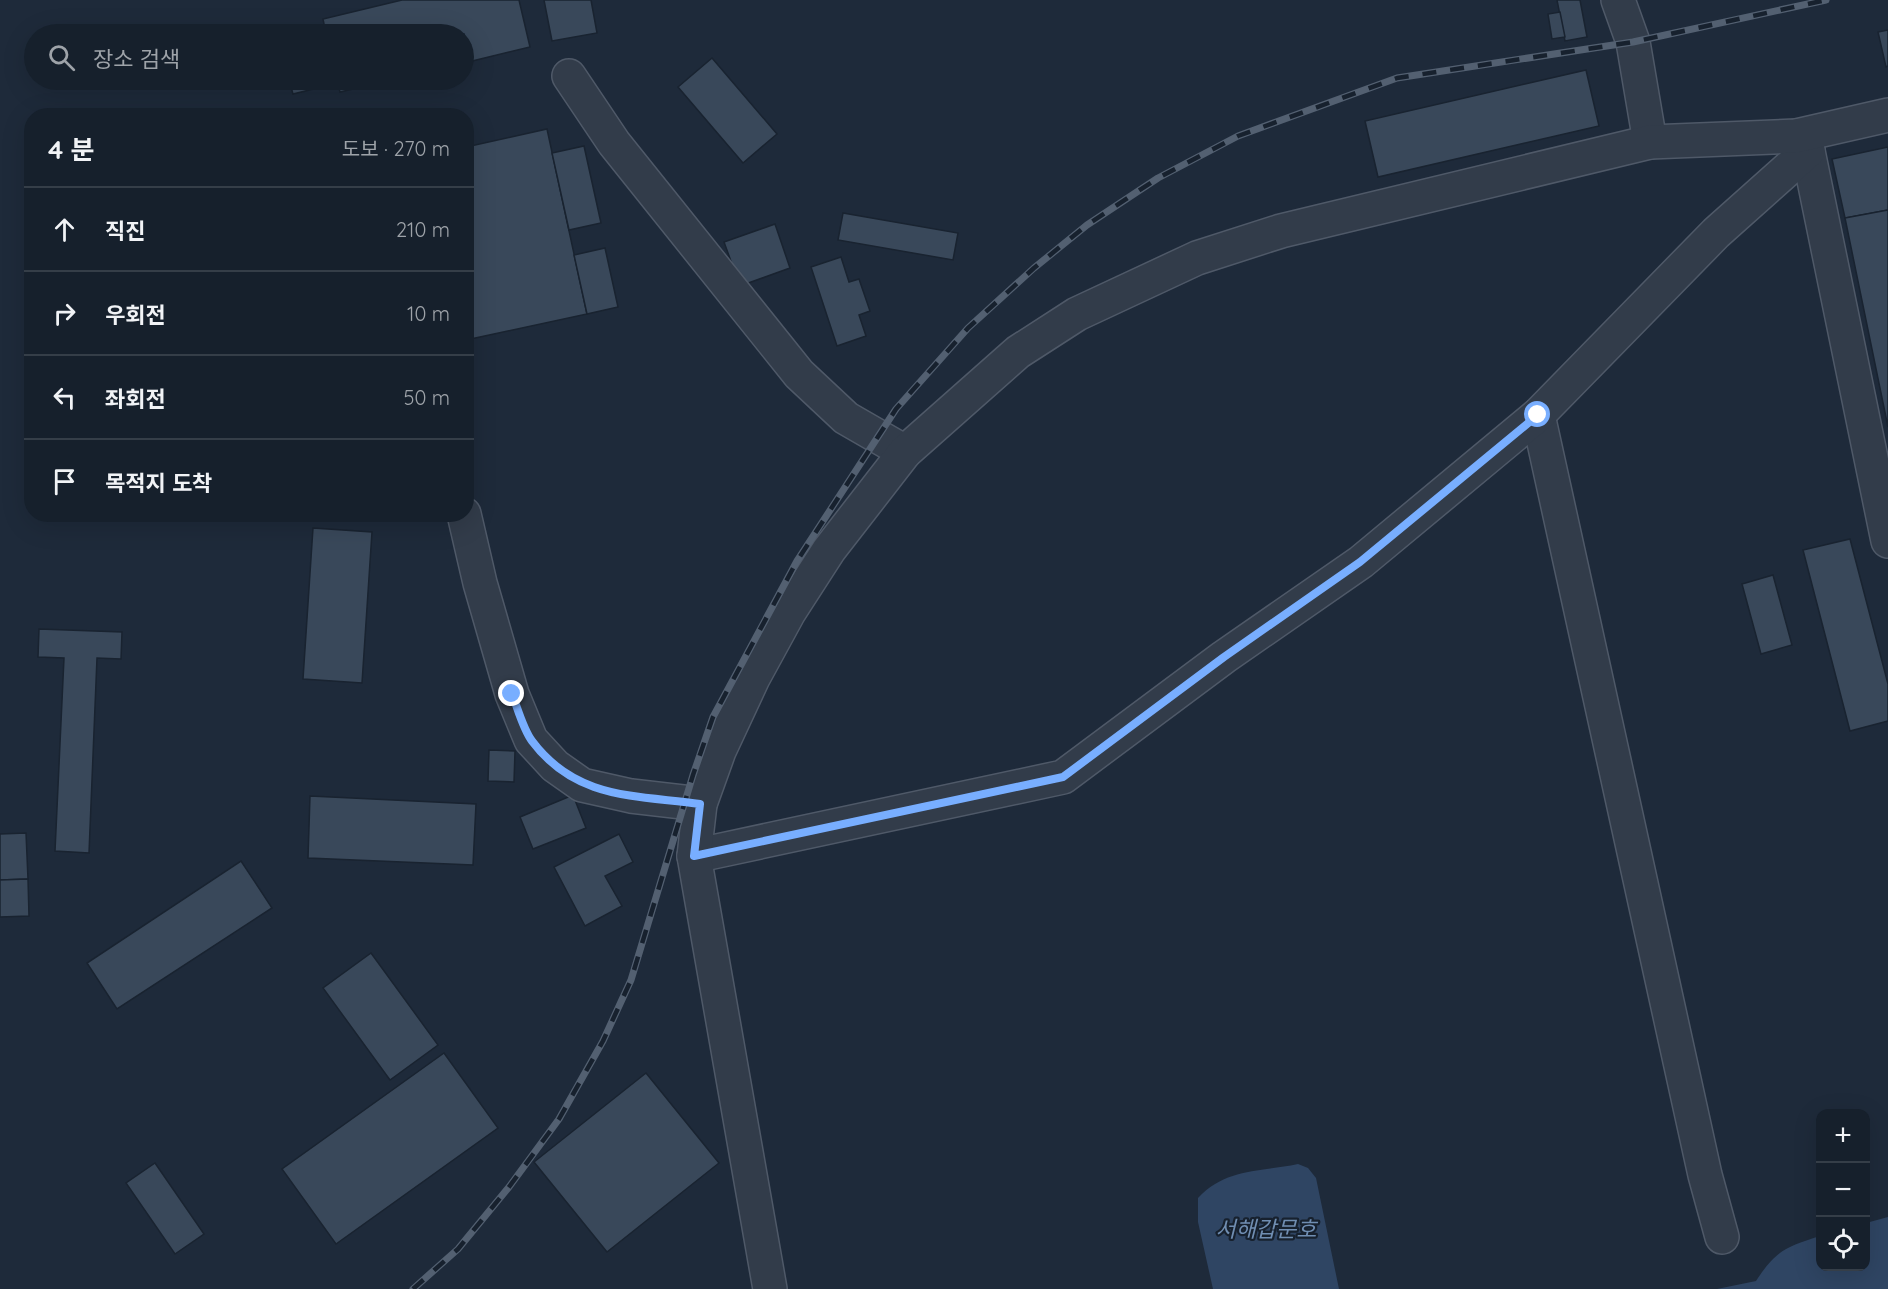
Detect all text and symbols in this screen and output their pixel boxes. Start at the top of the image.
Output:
search box [24,24,474,90]
icon: search [45,41,78,74]
text: 장소 검색 [93,45,180,73]
text: 4 분 [48,133,95,166]
text: 도보 · 270 m [342,136,450,161]
icon: ahead [48,213,81,246]
text: 직진 [105,217,145,245]
text: 210 m [396,217,450,242]
icon: right [48,297,81,330]
text: 우회전 [105,301,166,329]
text: 10 m [407,301,450,326]
icon: left [48,381,81,414]
text: 좌회전 [105,385,166,413]
text: 50 m [404,385,450,410]
route start [1524,401,1550,427]
icon: arrive [48,465,81,498]
text: 목적지 도착 [105,469,212,497]
route end [498,680,524,706]
map controls [1816,1109,1870,1271]
button: + [1816,1109,1870,1163]
button: − [1816,1163,1870,1217]
water label: 서해갑문호 [1215,1215,1318,1243]
button: locate [1816,1217,1870,1271]

